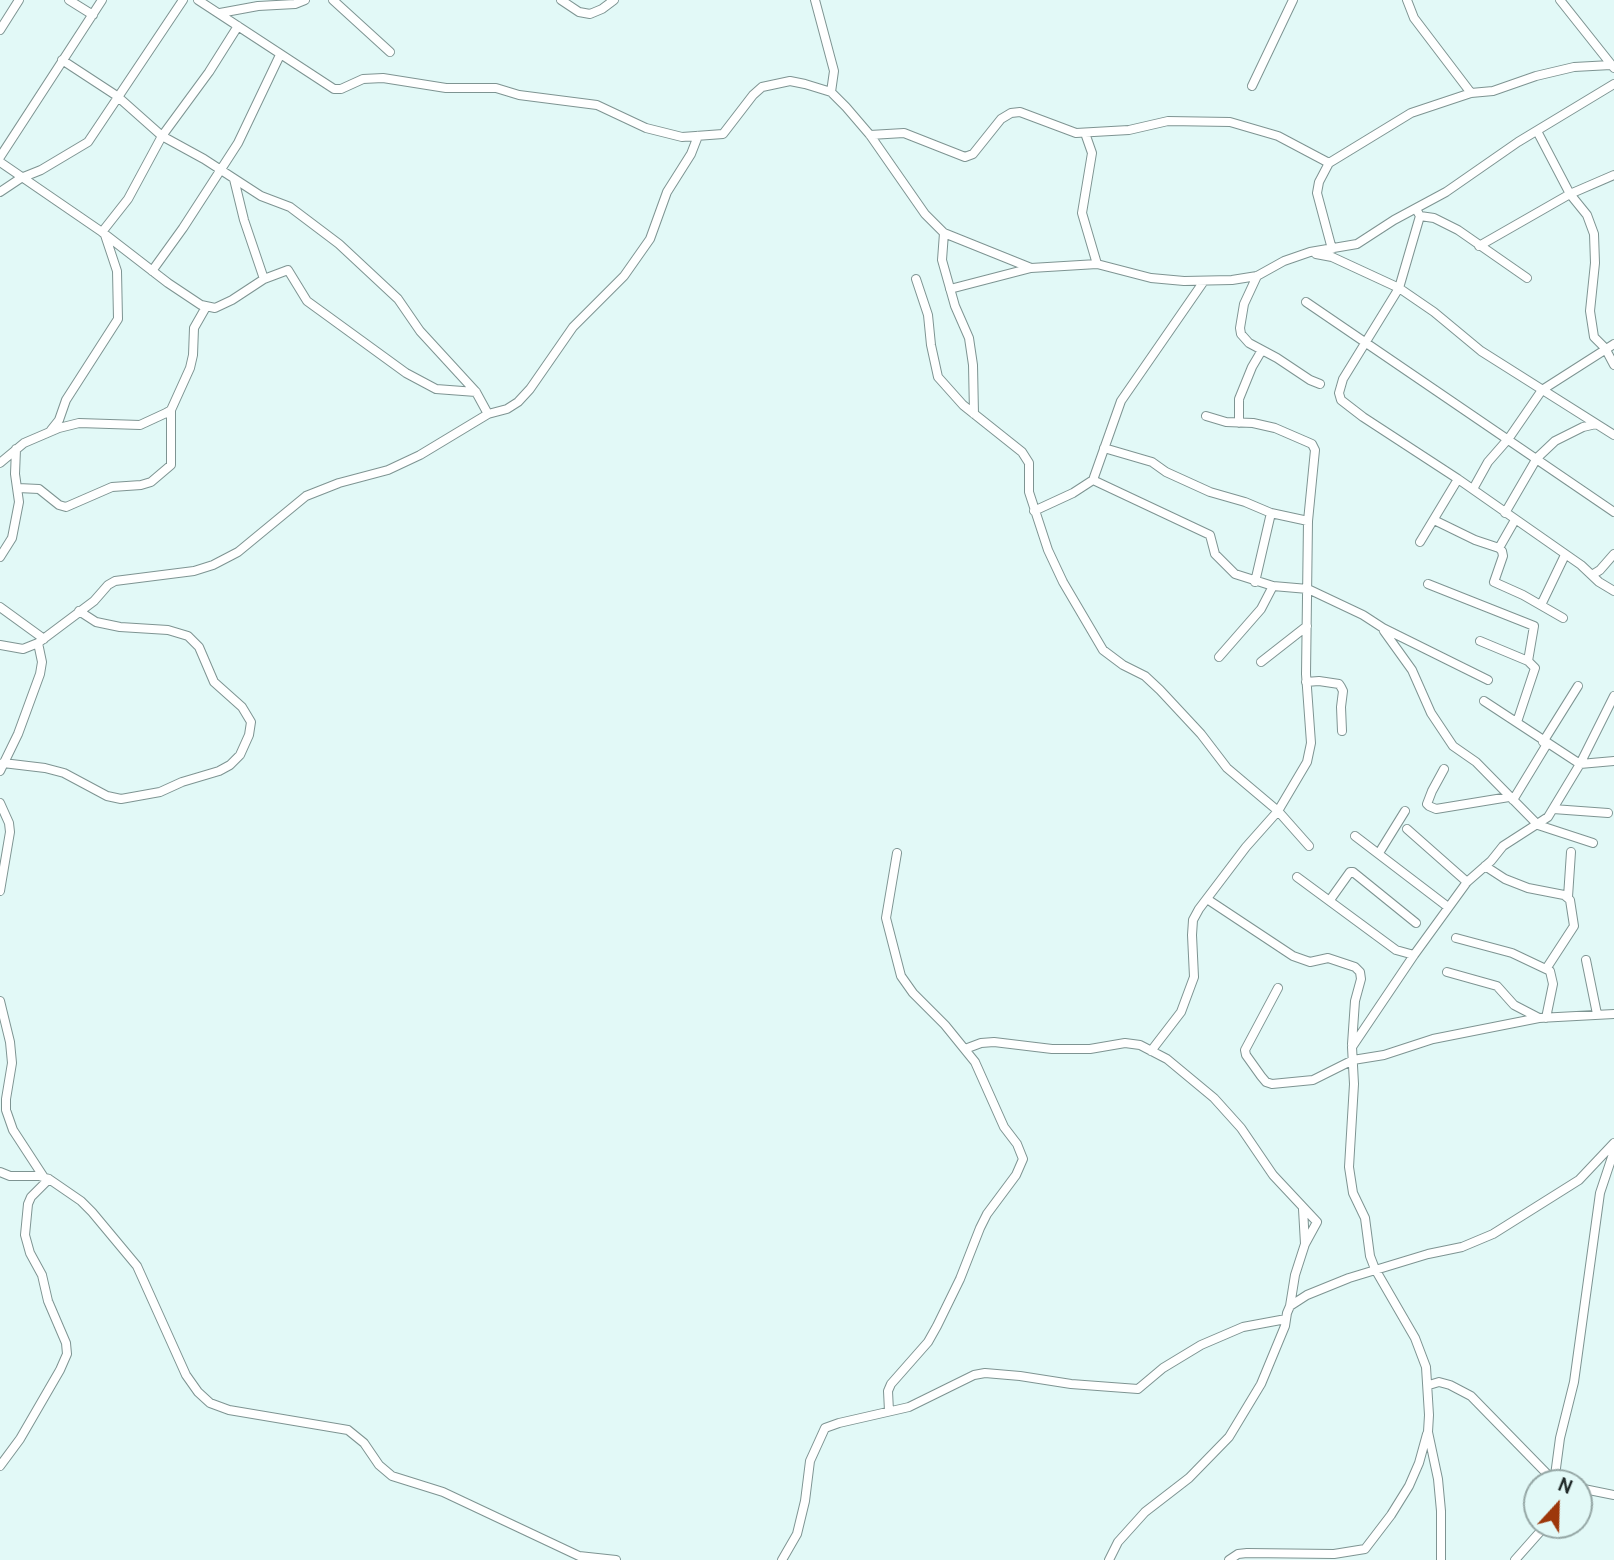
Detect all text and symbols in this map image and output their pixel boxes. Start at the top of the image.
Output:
north arrow [1523,1469,1593,1539]
text: N [1555,1473,1576,1499]

